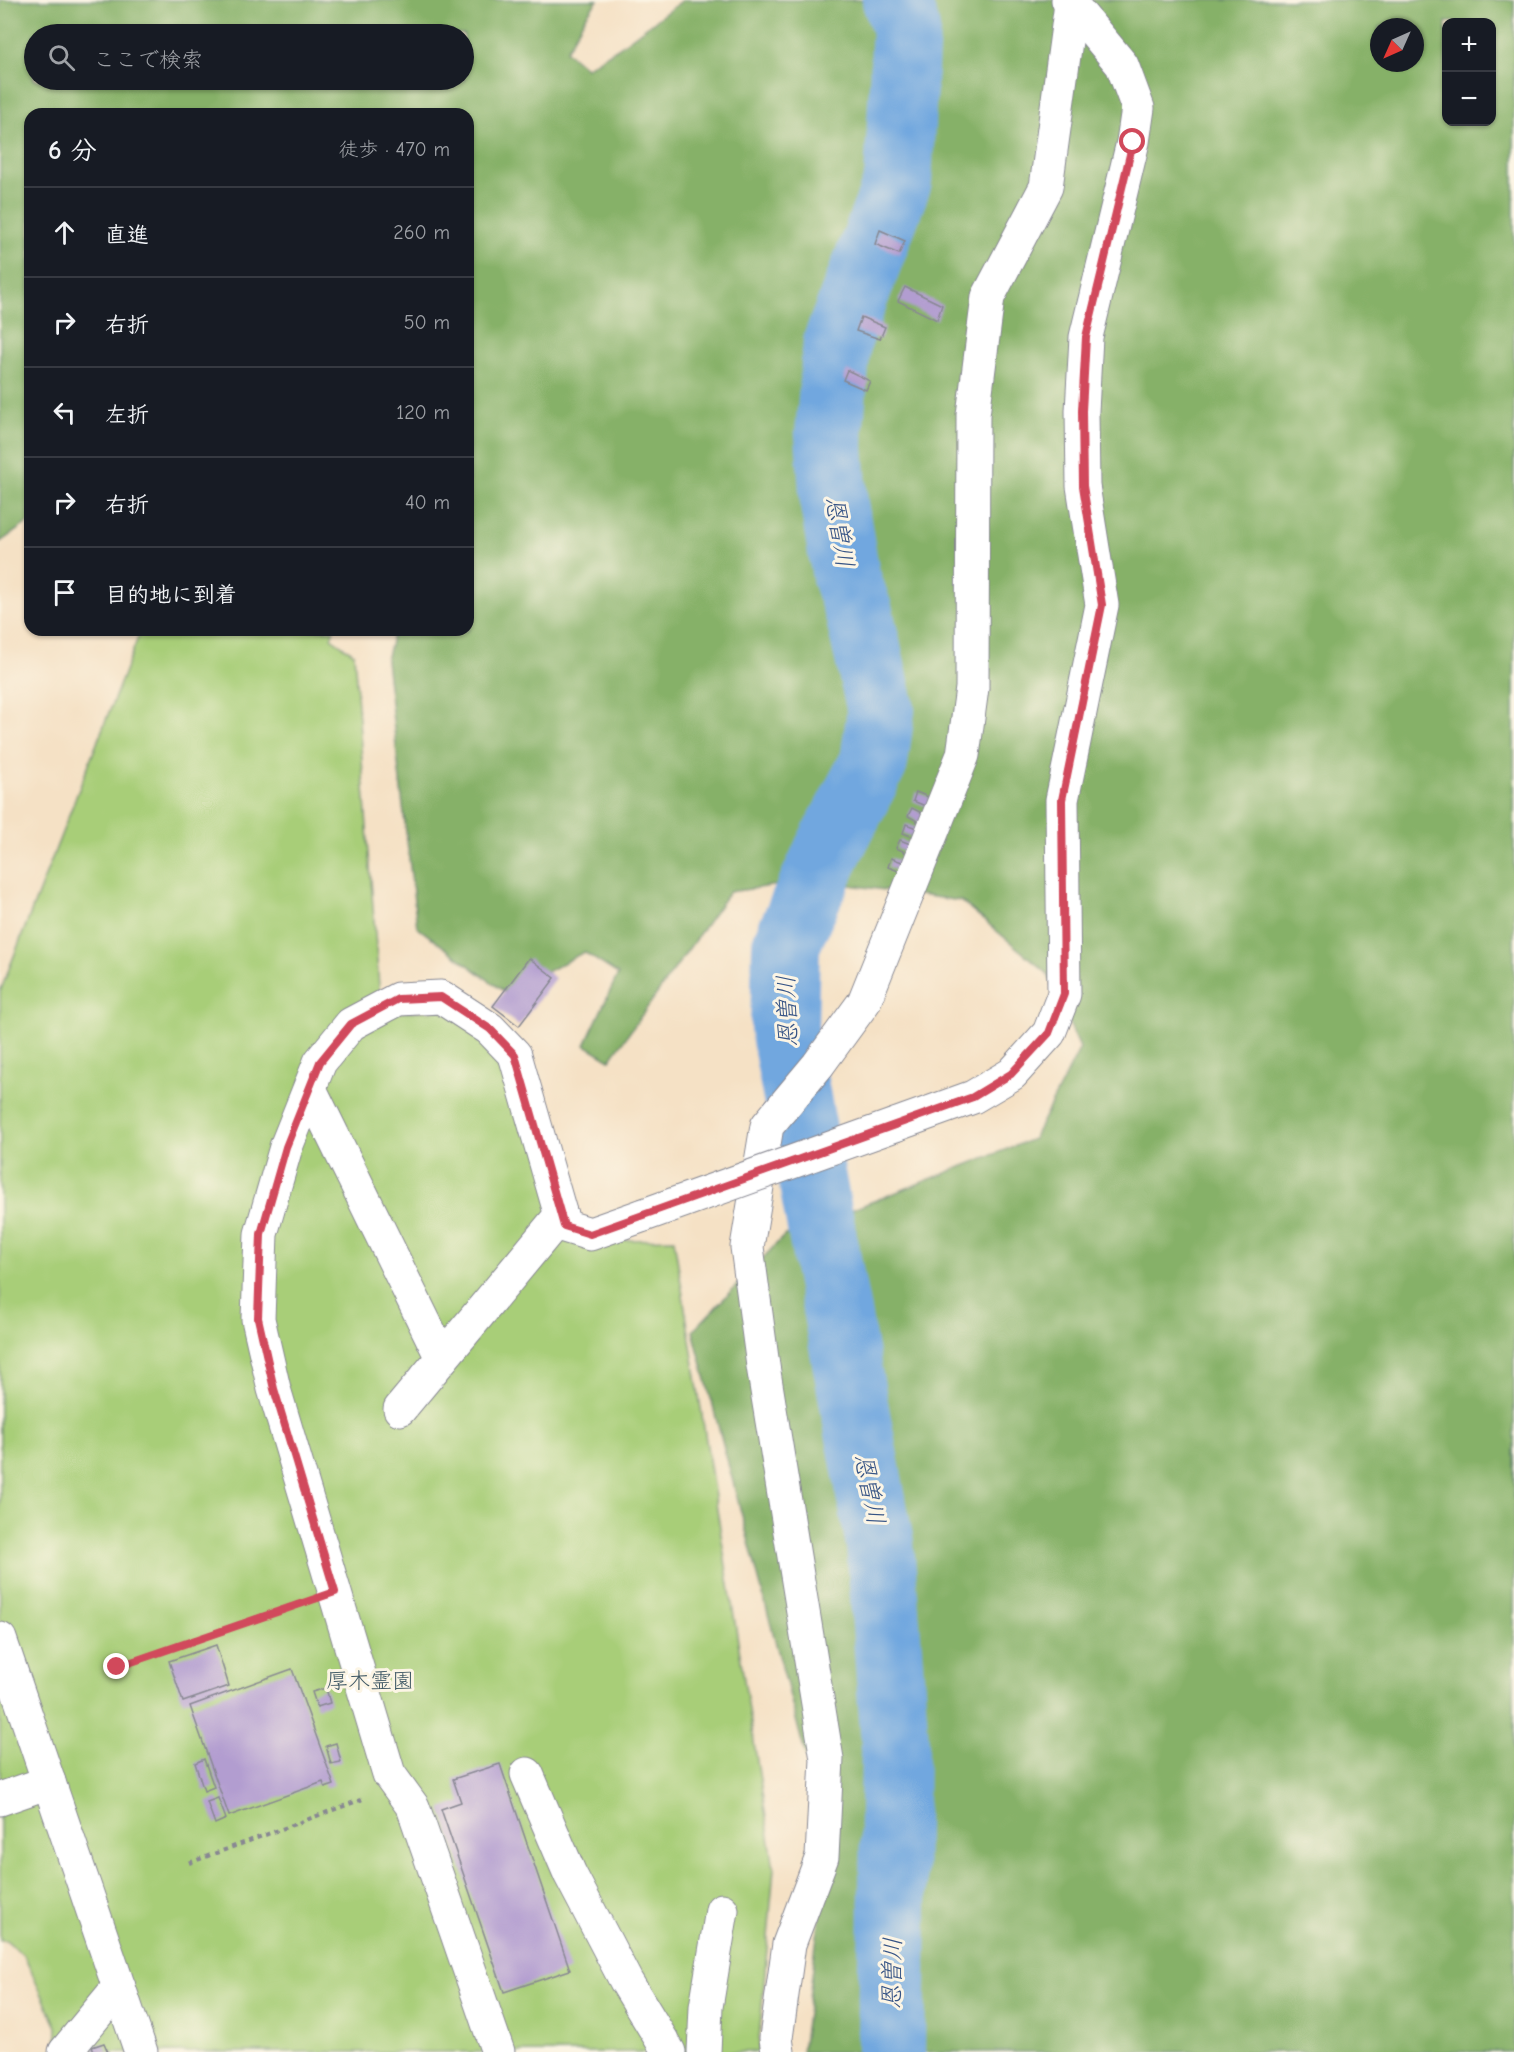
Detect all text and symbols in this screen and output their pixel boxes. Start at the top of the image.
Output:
north arrow [1370,18,1424,72]
map controls [1442,18,1496,126]
button: + [1442,18,1496,72]
search box [24,24,474,90]
icon: search [45,41,78,74]
text: ここで検索 [93,47,203,73]
button: − [1442,72,1496,126]
route start [1119,128,1145,154]
text: 6 分 [48,136,97,166]
text: 徒歩 · 470 m [339,138,450,161]
icon: ahead [48,216,81,249]
text: 260 m [393,221,450,244]
text: 直進 [105,222,149,248]
icon: right [48,306,81,339]
text: 50 m [404,311,450,334]
text: 右折 [105,312,149,338]
icon: left [48,396,81,429]
text: 120 m [396,401,450,424]
text: 左折 [105,402,149,428]
icon: right [48,486,81,519]
text: 40 m [405,491,450,514]
text: 右折 [105,492,149,518]
water label: 恩曽川 [821,494,859,570]
icon: arrive [48,576,81,609]
text: 目的地に到着 [105,582,237,608]
water label: 恩曽川 [772,975,802,1047]
water label: 恩曽川 [849,1451,891,1527]
route end [103,1653,129,1679]
park label: 厚木霊園 [326,1668,414,1694]
water label: 恩曽川 [877,1937,907,2009]

